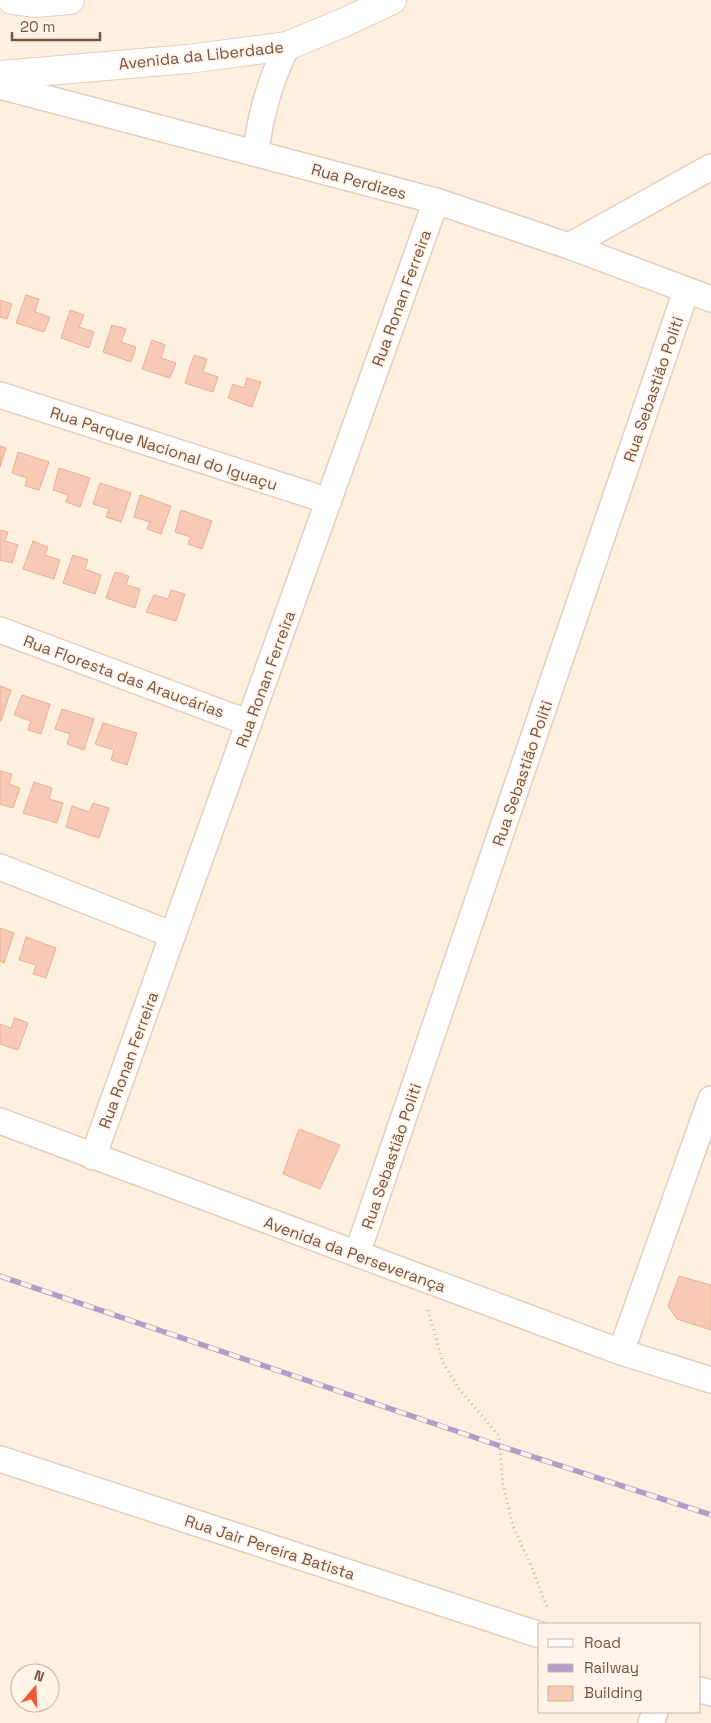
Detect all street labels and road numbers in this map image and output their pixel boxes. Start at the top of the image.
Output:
street label: Avenida da Liberdade [118,36,285,75]
street label: Rua Perdizes [309,159,409,204]
street label: Rua Ronan Ferreira [367,227,436,370]
street label: Rua Sebastião Politi [619,314,688,465]
street label: Rua Parque Nacional do Iguaçu [47,402,280,495]
street label: Rua Ronan Ferreira [231,608,300,751]
street label: Rua Floresta das Araucárias [20,630,227,723]
street label: Rua Sebastião Politi [488,698,557,849]
street label: Rua Ronan Ferreira [94,989,163,1132]
street label: Rua Sebastião Politi [357,1081,426,1232]
street label: Avenida da Perseverança [261,1212,449,1297]
street label: Rua Jair Pereira Batista [182,1510,358,1585]

